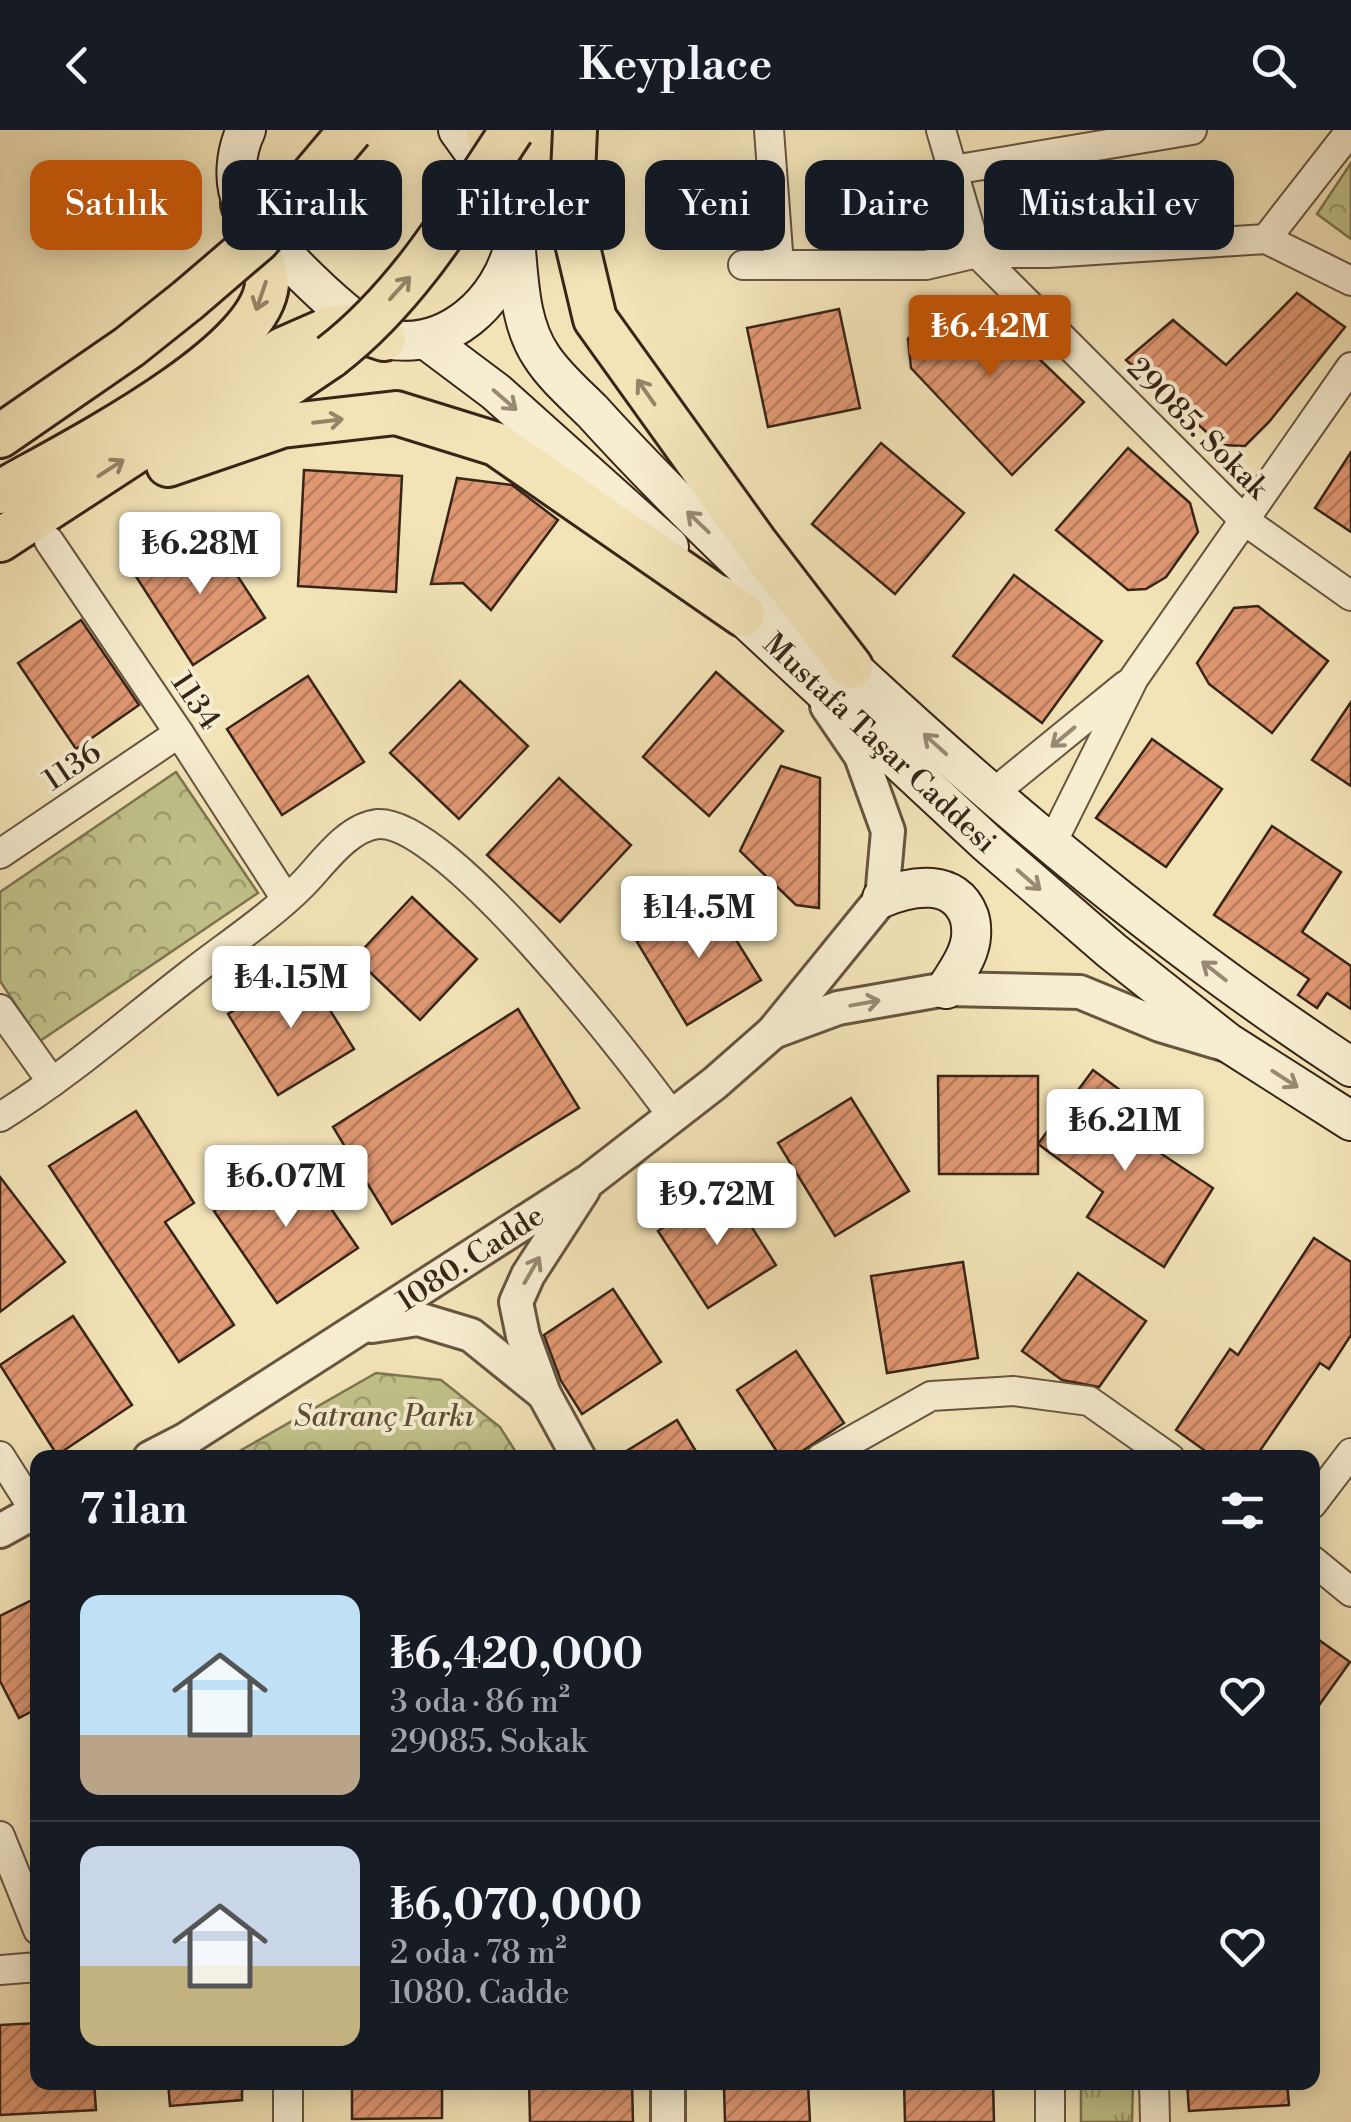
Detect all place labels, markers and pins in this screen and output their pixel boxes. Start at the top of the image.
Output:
pin: ₺6.42M [909,295,1071,380]
pin: ₺6.28M [119,512,281,597]
pin: ₺14.5M [618,876,780,961]
pin: ₺4.15M [210,946,372,1031]
pin: ₺6.21M [1044,1089,1206,1174]
pin: ₺6.07M [205,1145,367,1230]
pin: ₺9.72M [636,1163,798,1248]

